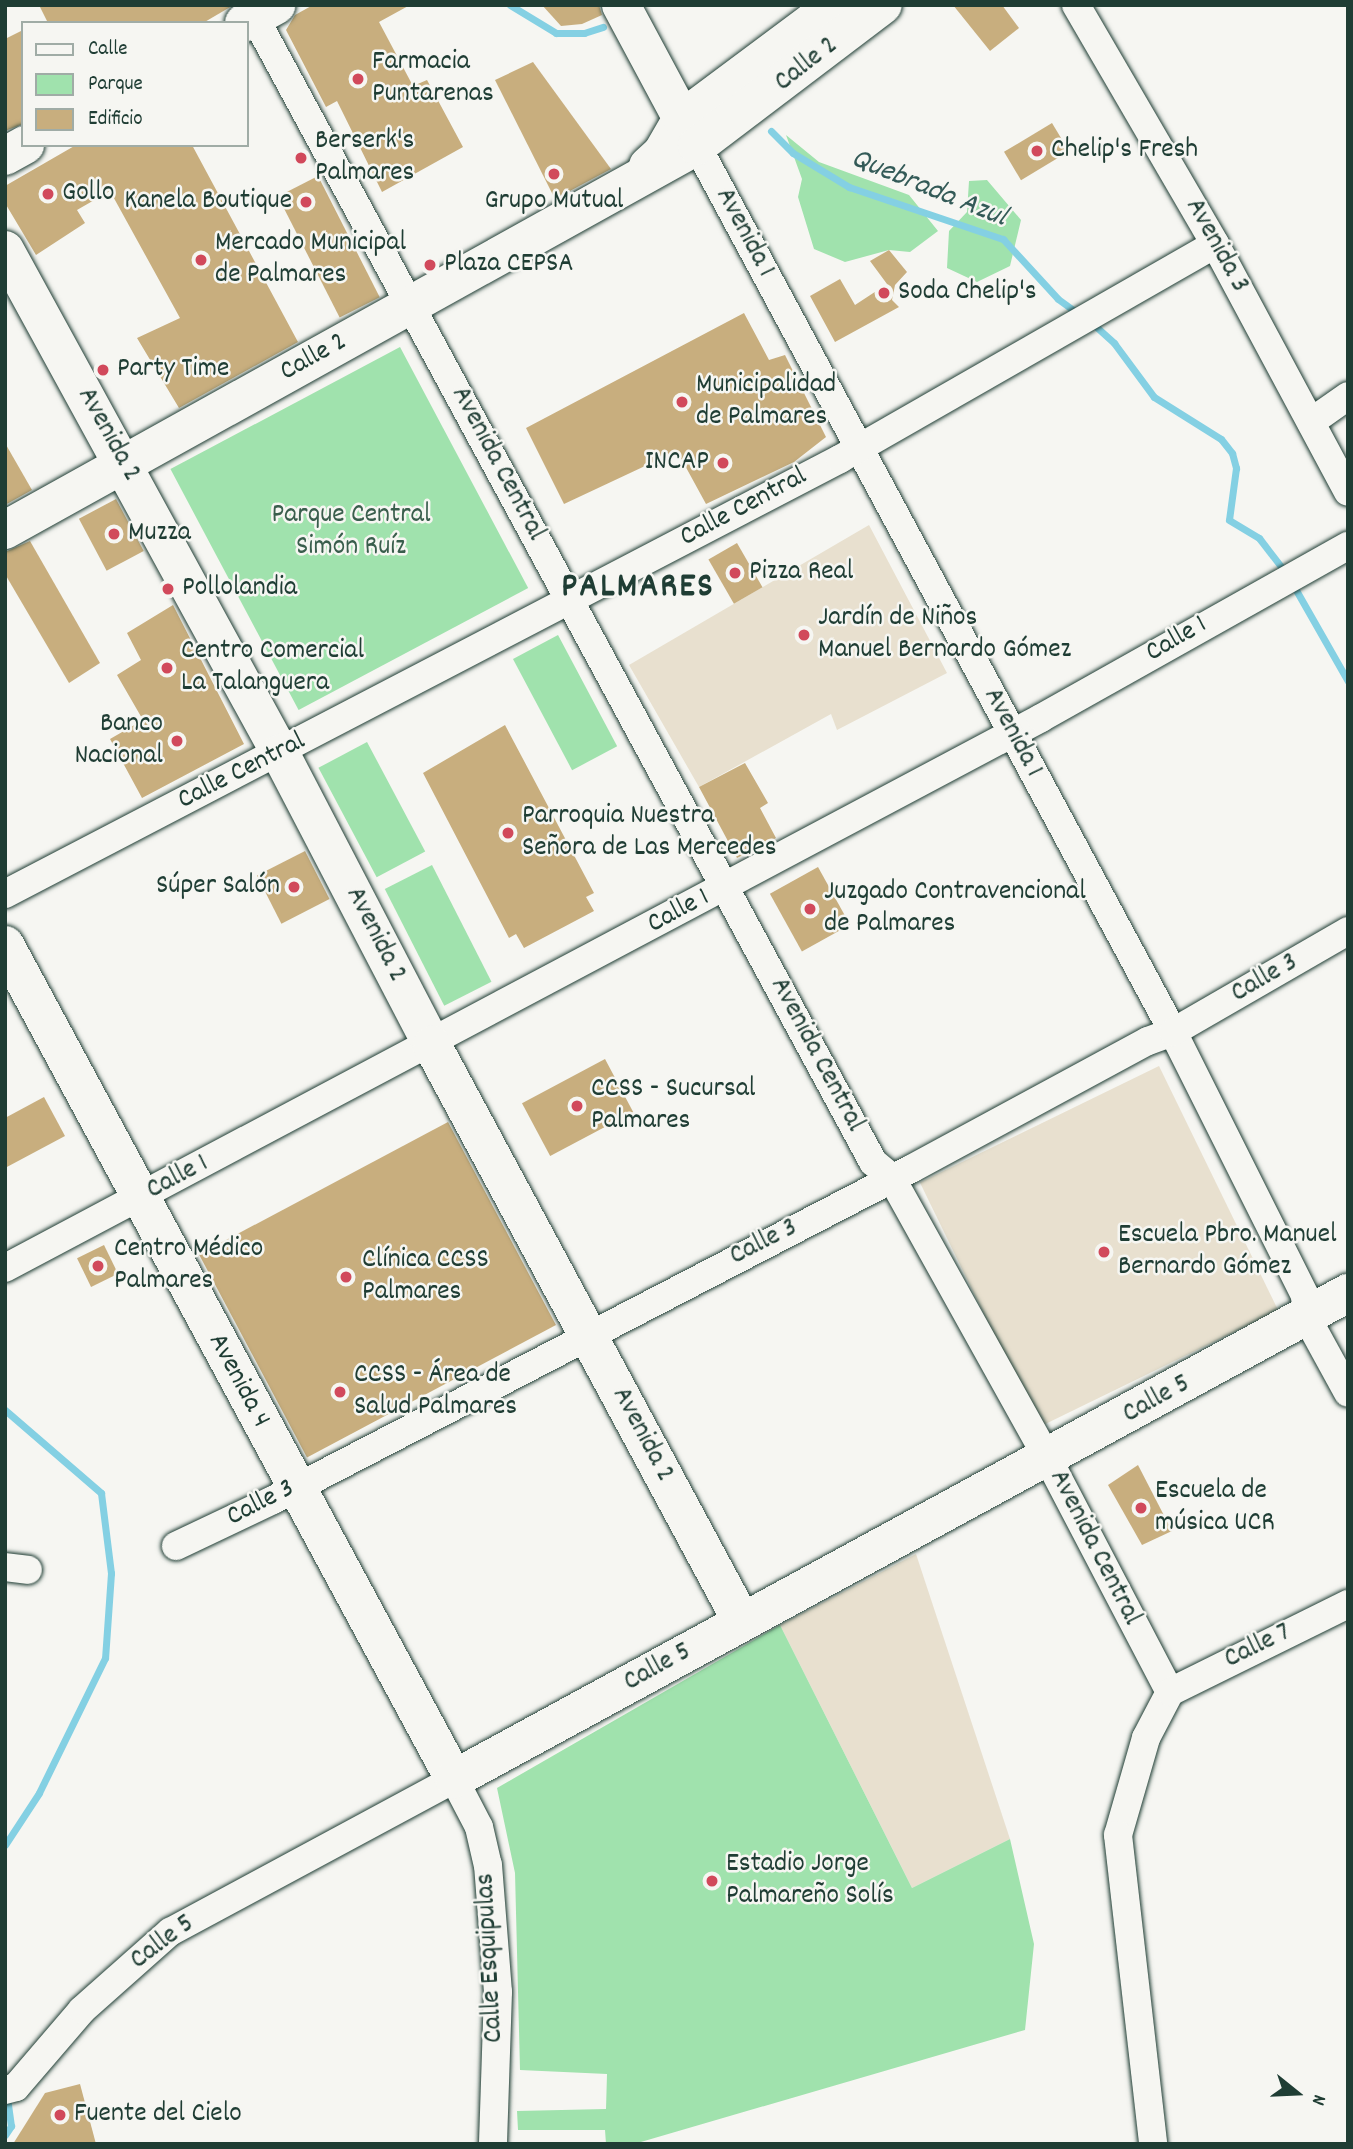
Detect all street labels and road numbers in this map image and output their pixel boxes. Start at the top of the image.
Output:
street label: Calle 2 [769,30,845,100]
street label: Avenida 1 [707,183,781,283]
street label: Avenida 3 [1176,193,1256,299]
street label: Calle 2 [275,326,353,390]
street label: Avenida Central [442,381,552,547]
street label: Avenida 2 [69,382,147,488]
street label: Calle Central [675,461,813,555]
street label: Calle 1 [1140,609,1214,671]
street label: Avenida 1 [975,683,1049,783]
street label: Calle Central [173,726,311,818]
street label: Avenida 2 [337,882,413,988]
street label: Calle 1 [642,882,716,942]
street label: Calle 3 [1226,947,1304,1011]
street label: Avenida Central [761,972,871,1138]
street label: Calle 1 [141,1148,215,1208]
street label: Calle 3 [725,1212,803,1274]
street label: Avenida 4 [199,1328,277,1434]
street label: Calle 5 [1117,1368,1197,1432]
street label: Avenida 2 [603,1382,681,1488]
street label: Avenida Central [1041,1465,1147,1631]
street label: Calle 3 [222,1473,300,1535]
street label: Calle 7 [1219,1617,1297,1677]
street label: Calle 5 [618,1636,698,1700]
street label: Calle Esquipulas [470,1872,512,2044]
street label: Calle 5 [124,1908,202,1978]

